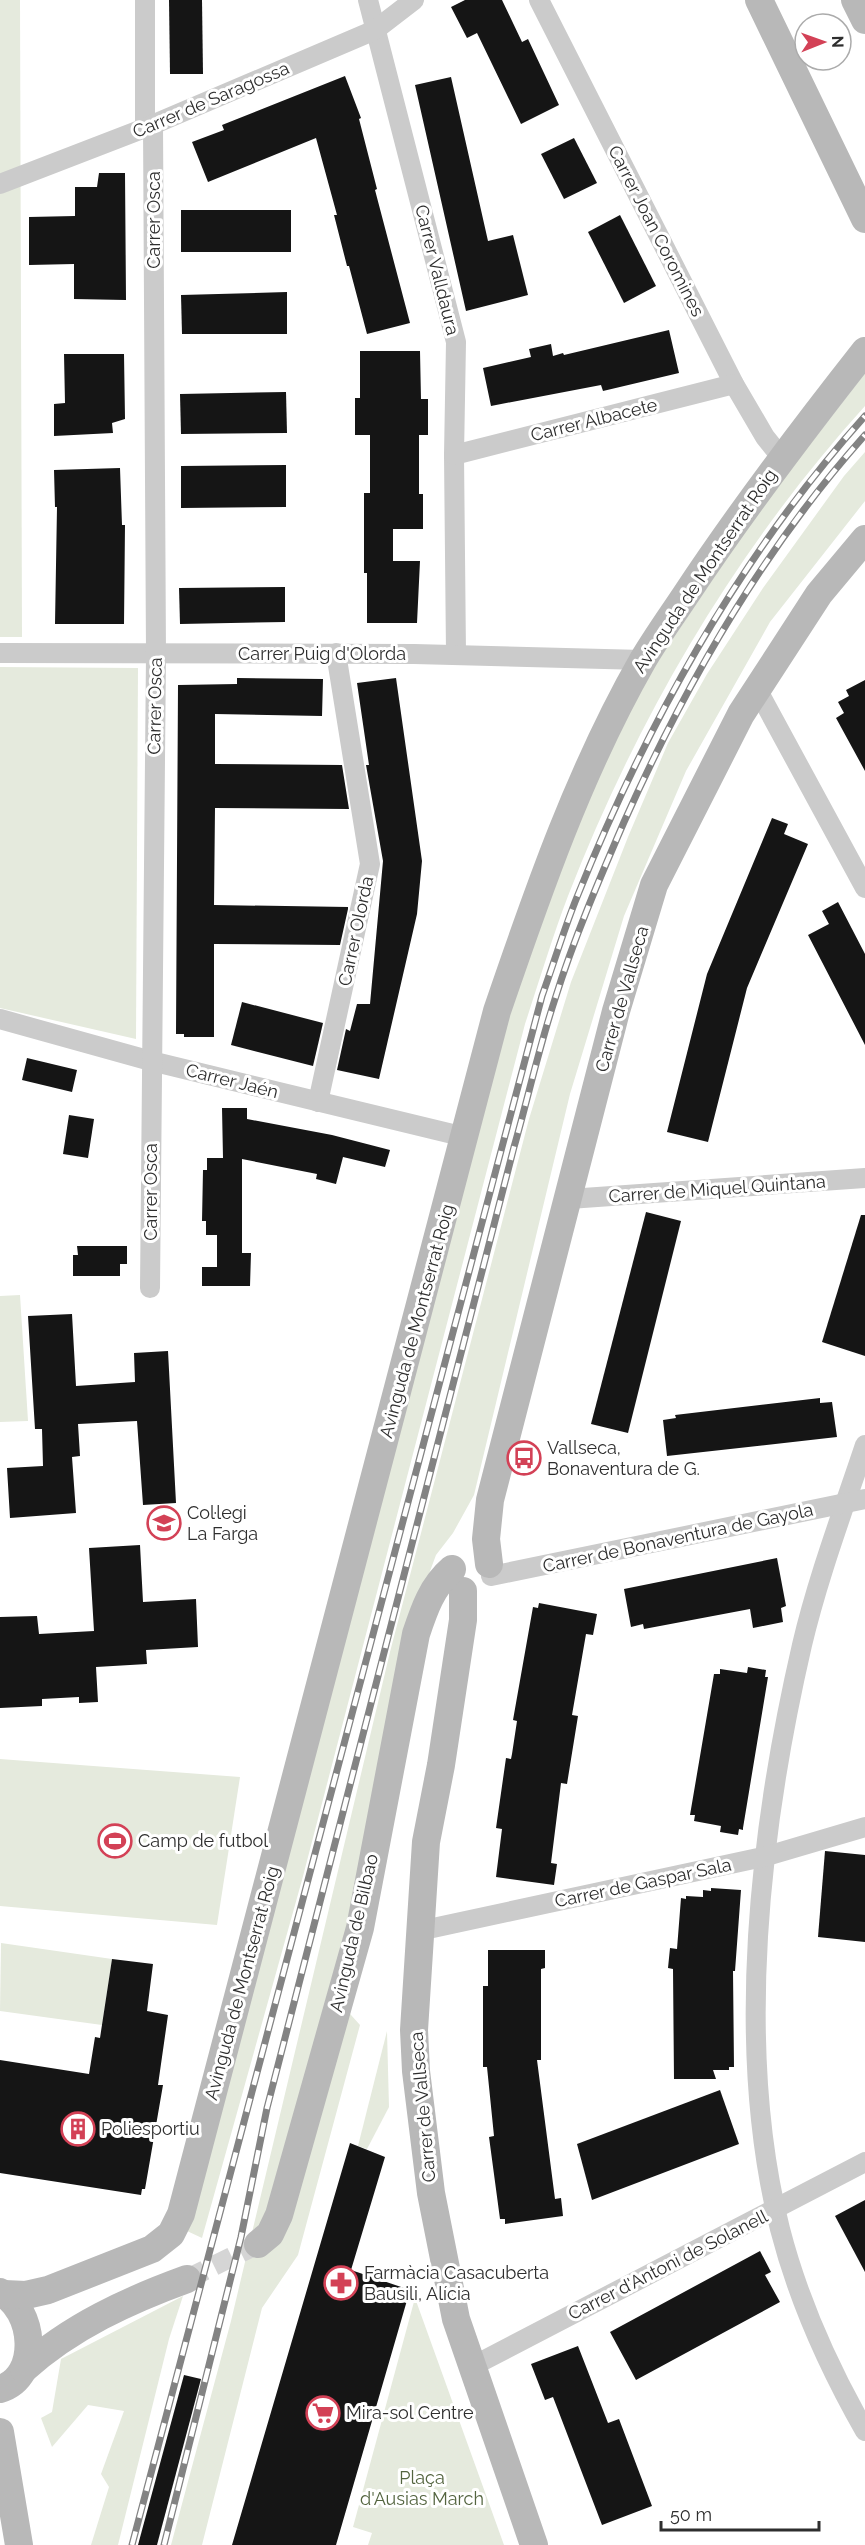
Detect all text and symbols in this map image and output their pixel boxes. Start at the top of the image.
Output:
north arrow [793,12,853,72]
text: N [828,35,847,48]
street label: Carrer de Saragossa [129,57,292,142]
street label: Carrer Joan Coromines [604,142,709,320]
street label: Carrer Osca [143,171,164,269]
street label: Carrer Valldaura [411,203,464,337]
street label: Carrer Albacete [528,394,660,445]
street label: Avinguda de Montserrat Roig [628,465,781,677]
street label: Carrer Puig d'Olorda [238,643,406,664]
street label: Carrer Osca [143,657,166,755]
street label: Carrer Olorda [334,874,377,988]
street label: Carrer de Vallseca [591,923,652,1074]
street label: Carrer Jaén [184,1059,280,1102]
street label: Carrer Osca [140,1143,161,1241]
street label: Carrer de Miquel Quintana [608,1170,826,1207]
street label: Avinguda de Montserrat Roig [375,1201,458,1440]
place label: Vallseca, Bonaventura de G. [547,1437,700,1479]
bus stop icon: Vallseca, Bonaventura de G. [506,1440,542,1476]
street label: Carrer de Bonaventura de Gayola [541,1499,815,1576]
place label: Col·legi La Farga [187,1502,258,1544]
school or university icon: Col·legi La Farga [146,1505,182,1541]
sports icon: Camp de futbol [97,1823,133,1859]
place label: Camp de futbol [138,1830,268,1851]
street label: Avinguda de Bilbao [325,1851,382,2014]
street label: Carrer de Gaspar Sala [553,1854,733,1912]
street label: Avinguda de Montserrat Roig [200,1863,283,2102]
street label: Carrer de Vallseca [405,2031,440,2183]
building icon: Poliesportiu [60,2111,96,2147]
place label: Poliesportiu [101,2118,200,2139]
street label: Carrer d'Antoni de Solanell [565,2205,771,2324]
place label: Farmàcia Casacuberta Bausili, Alícia [364,2262,549,2304]
pharmacy icon: Farmàcia Casacuberta Bausili, Alícia [323,2265,359,2301]
supermarket icon: Mira-sol Centre [305,2395,341,2431]
place label: Mira-sol Centre [346,2402,474,2423]
park label: Plaça d'Ausias March [360,2467,484,2509]
scale bar [661,2494,818,2532]
text: 50 m [670,2504,712,2525]

